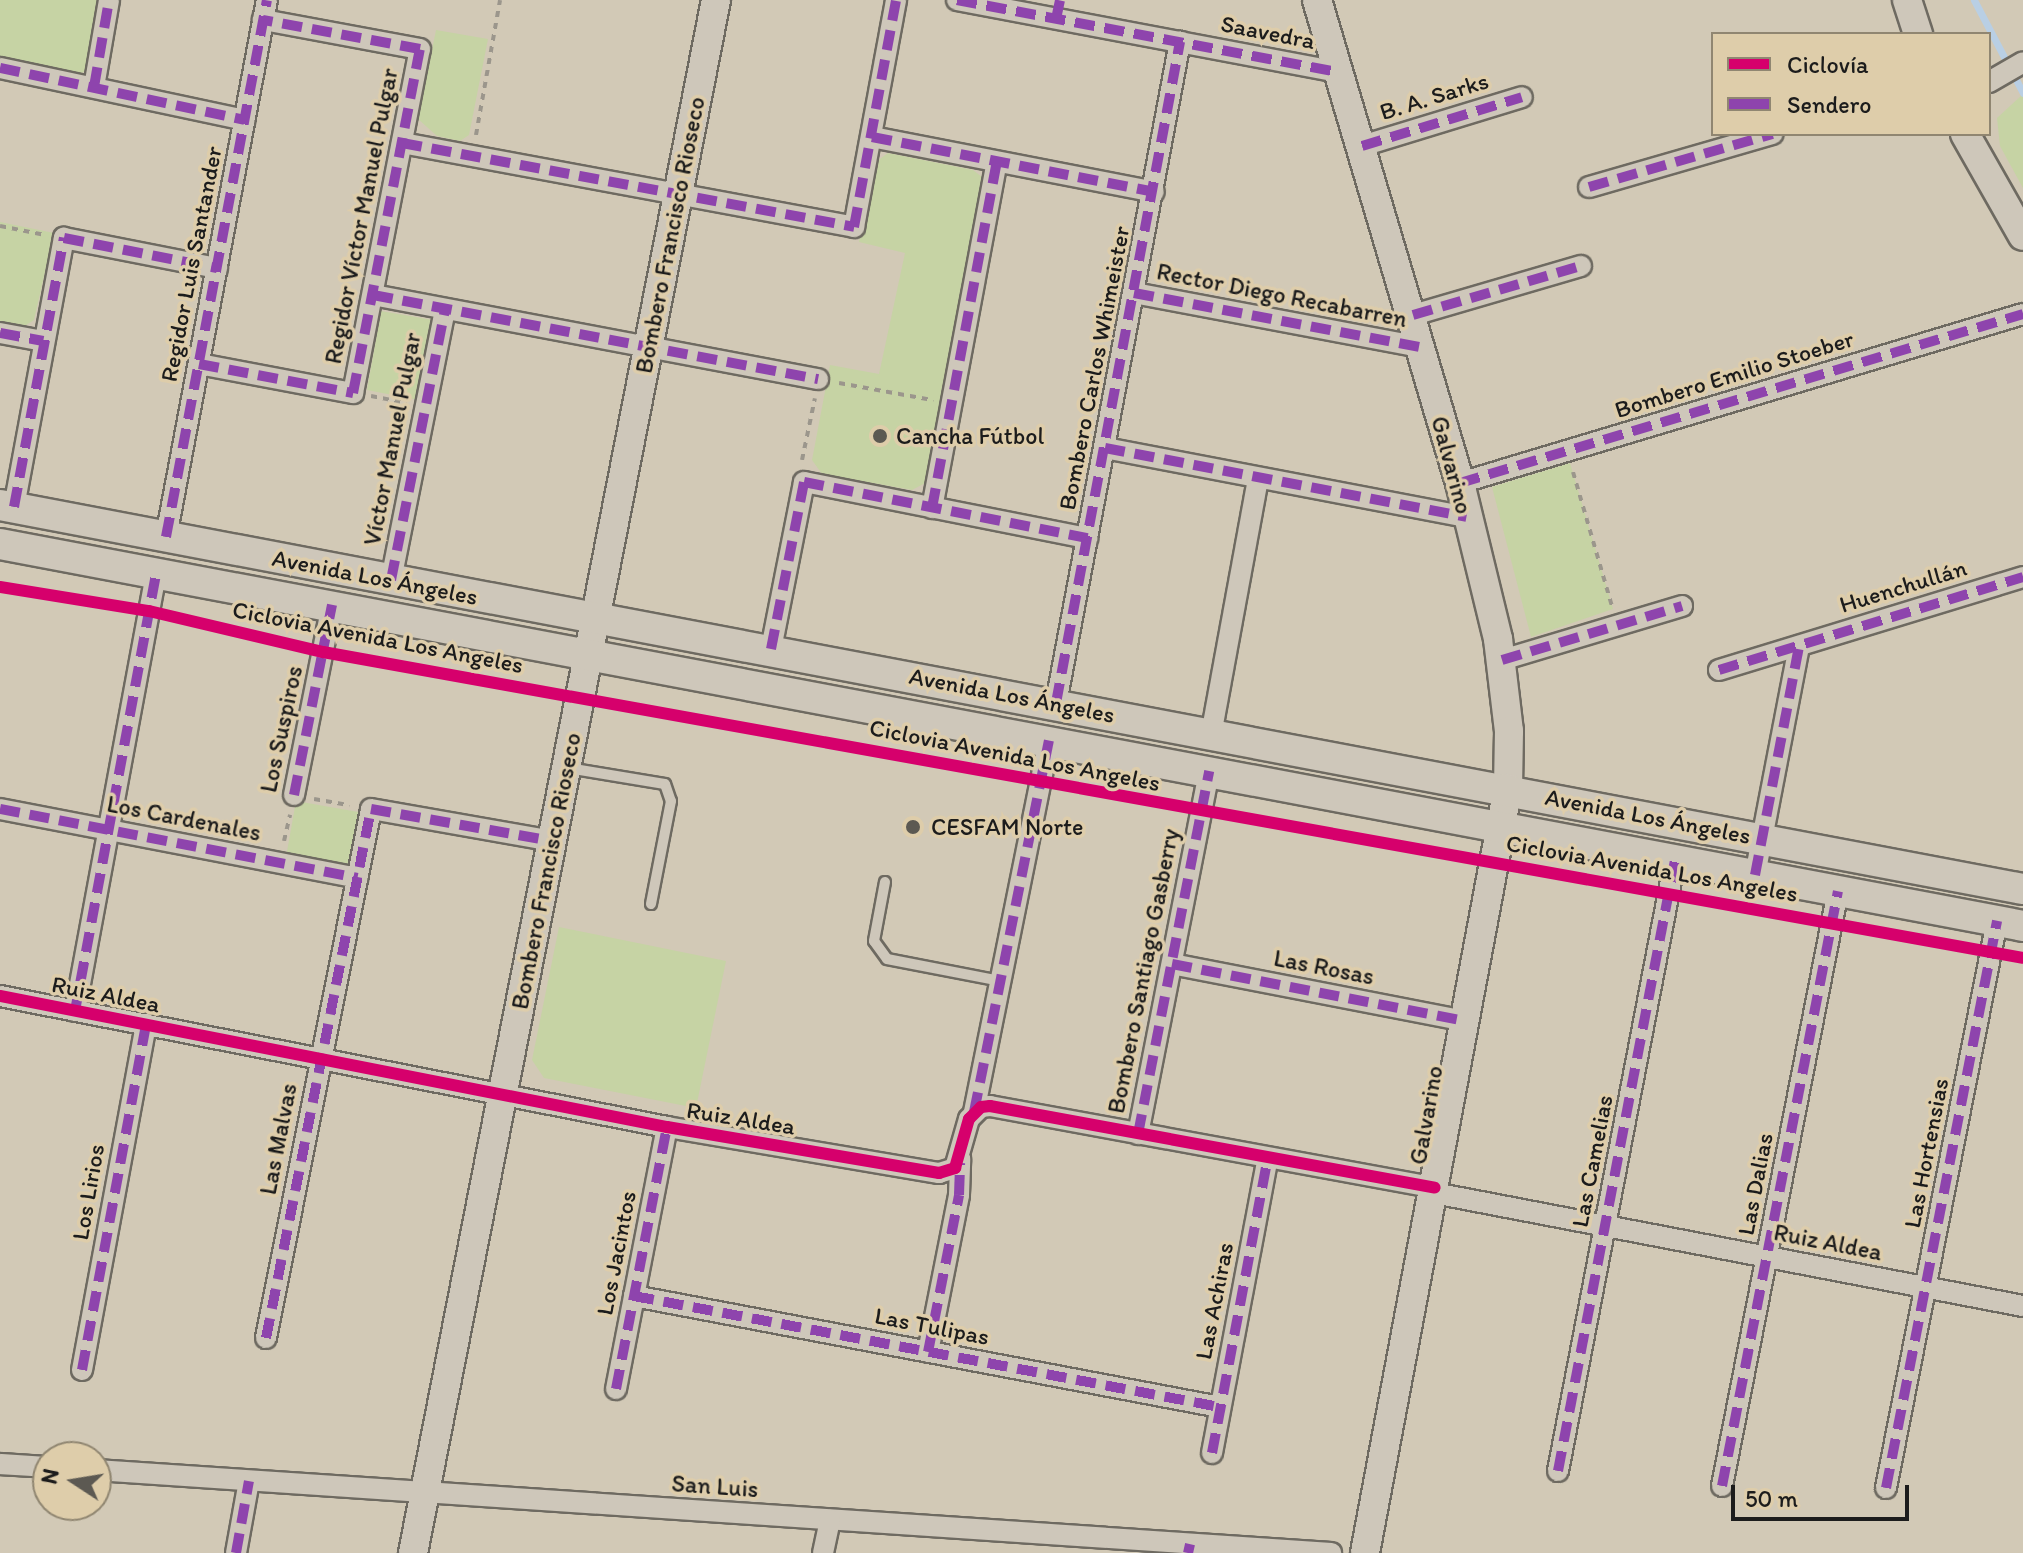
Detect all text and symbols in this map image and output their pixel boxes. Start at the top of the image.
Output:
street label: Saavedra [1218,9,1318,55]
legend [1711,32,1991,136]
text: Ciclovía [1787,50,1869,79]
street label: Regidor Víctor Manuel Pulgar [318,66,404,366]
street label: B. A. Sarks [1376,66,1492,126]
text: Sendero [1787,90,1871,119]
street label: Bombero Francisco Rioseco [629,94,711,376]
street label: Regidor Luis Santander [154,144,228,384]
street label: Bombero Carlos Whimeister [1052,224,1136,512]
street label: Rector Diego Recabarren [1155,257,1409,333]
street label: Bombero Emilio Stoeber [1611,324,1857,424]
street label: Víctor Manuel Pulgar [357,330,427,548]
street label: Galvarino [1425,413,1479,517]
place label: Cancha Fútbol [896,422,1044,450]
marker: Cancha Fútbol [871,427,889,445]
street label: Avenida Los Ángeles [269,543,481,611]
street label: Huenchullán [1836,553,1970,619]
street label: Ciclovia Avenida Los Angeles [230,595,526,679]
street label: Avenida Los Ángeles [906,661,1118,729]
street label: Los Suspiros [254,663,308,795]
street label: Ciclovia Avenida Los Angeles [867,713,1163,797]
street label: Bombero Francisco Rioseco [505,730,587,1012]
street label: Avenida Los Ángeles [1542,782,1754,850]
street label: Los Cardenales [104,789,264,847]
place label: CESFAM Norte [931,813,1083,841]
marker: CESFAM Norte [902,816,924,838]
street label: Bombero Santiago Gasberry [1101,826,1185,1116]
street label: Ciclovia Avenida Los Angeles [1504,828,1800,908]
street label: Las Rosas [1272,943,1376,991]
street label: Ruiz Aldea [50,969,162,1019]
street label: Galvarino [1403,1063,1449,1167]
street label: Las Hortensias [1897,1075,1955,1231]
street label: Las Malvas [253,1081,303,1197]
street label: Las Camelias [1565,1091,1619,1231]
street label: Ruiz Aldea [685,1095,797,1141]
street label: Las Dalias [1731,1130,1779,1238]
street label: Los Lirios [65,1142,111,1242]
street label: Los Jacintos [590,1188,642,1318]
street label: Ruiz Aldea [1772,1217,1884,1267]
street label: Las Achiras [1189,1240,1239,1362]
street label: Las Tulipas [873,1301,991,1351]
north arrow [32,1441,112,1521]
text: N [35,1466,65,1486]
street label: San Luis [671,1469,759,1503]
scale bar [1735,1469,1913,1519]
text: 50 m [1745,1484,1798,1513]

